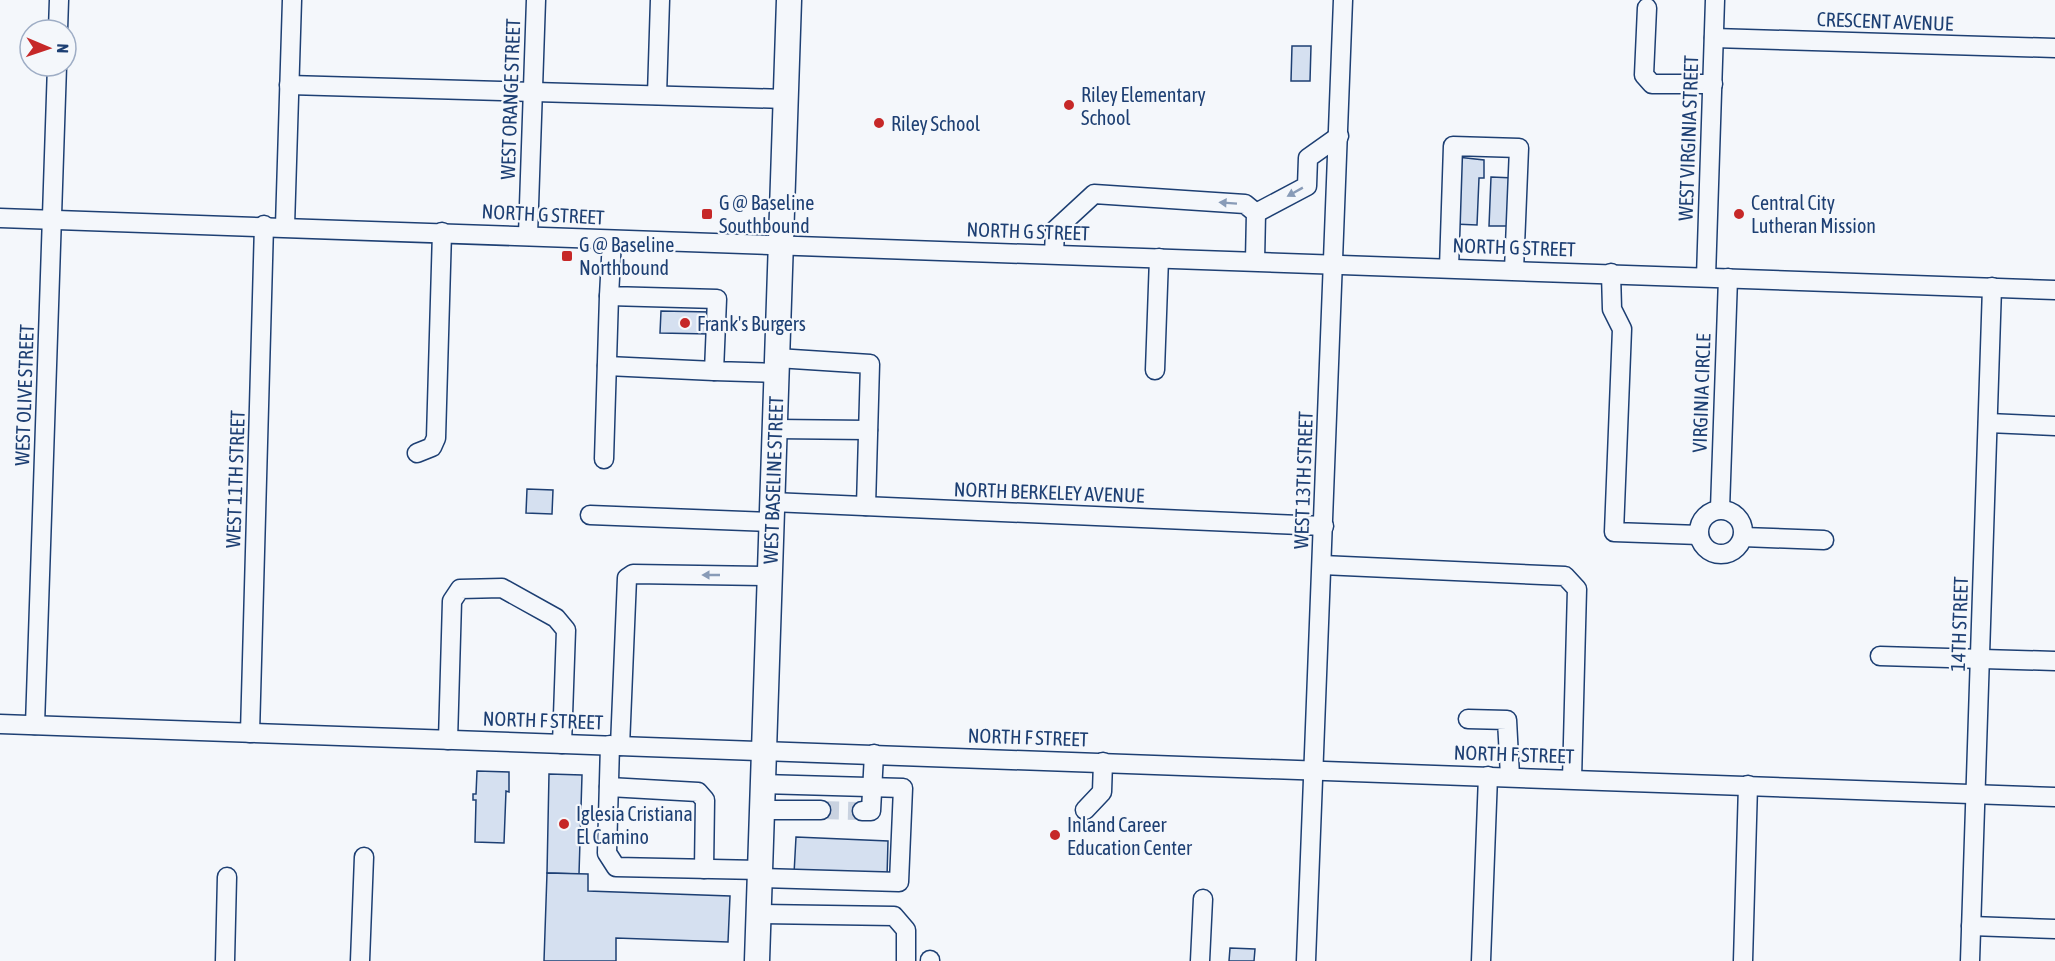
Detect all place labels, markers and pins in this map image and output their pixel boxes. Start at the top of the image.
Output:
place label: Riley Elementary School [1081,83,1206,129]
marker: Riley Elementary School [1062,98,1076,112]
place label: Riley School [891,112,981,135]
marker: Riley School [872,116,886,130]
place label: G @ Baseline Southbound [719,191,814,237]
place label: Central City Lutheran Mission [1751,191,1876,237]
marker: G @ Baseline Southbound [700,207,714,221]
marker: Central City Lutheran Mission [1732,207,1746,221]
place label: G @ Baseline Northbound [579,233,674,279]
marker: G @ Baseline Northbound [560,249,574,263]
place label: Frank's Burgers [697,312,806,335]
marker: Frank's Burgers [678,316,692,330]
place label: Iglesia Cristiana El Camino [576,802,693,848]
place label: Inland Career Education Center [1067,813,1193,859]
marker: Iglesia Cristiana El Camino [557,817,571,831]
marker: Inland Career Education Center [1048,828,1062,842]

